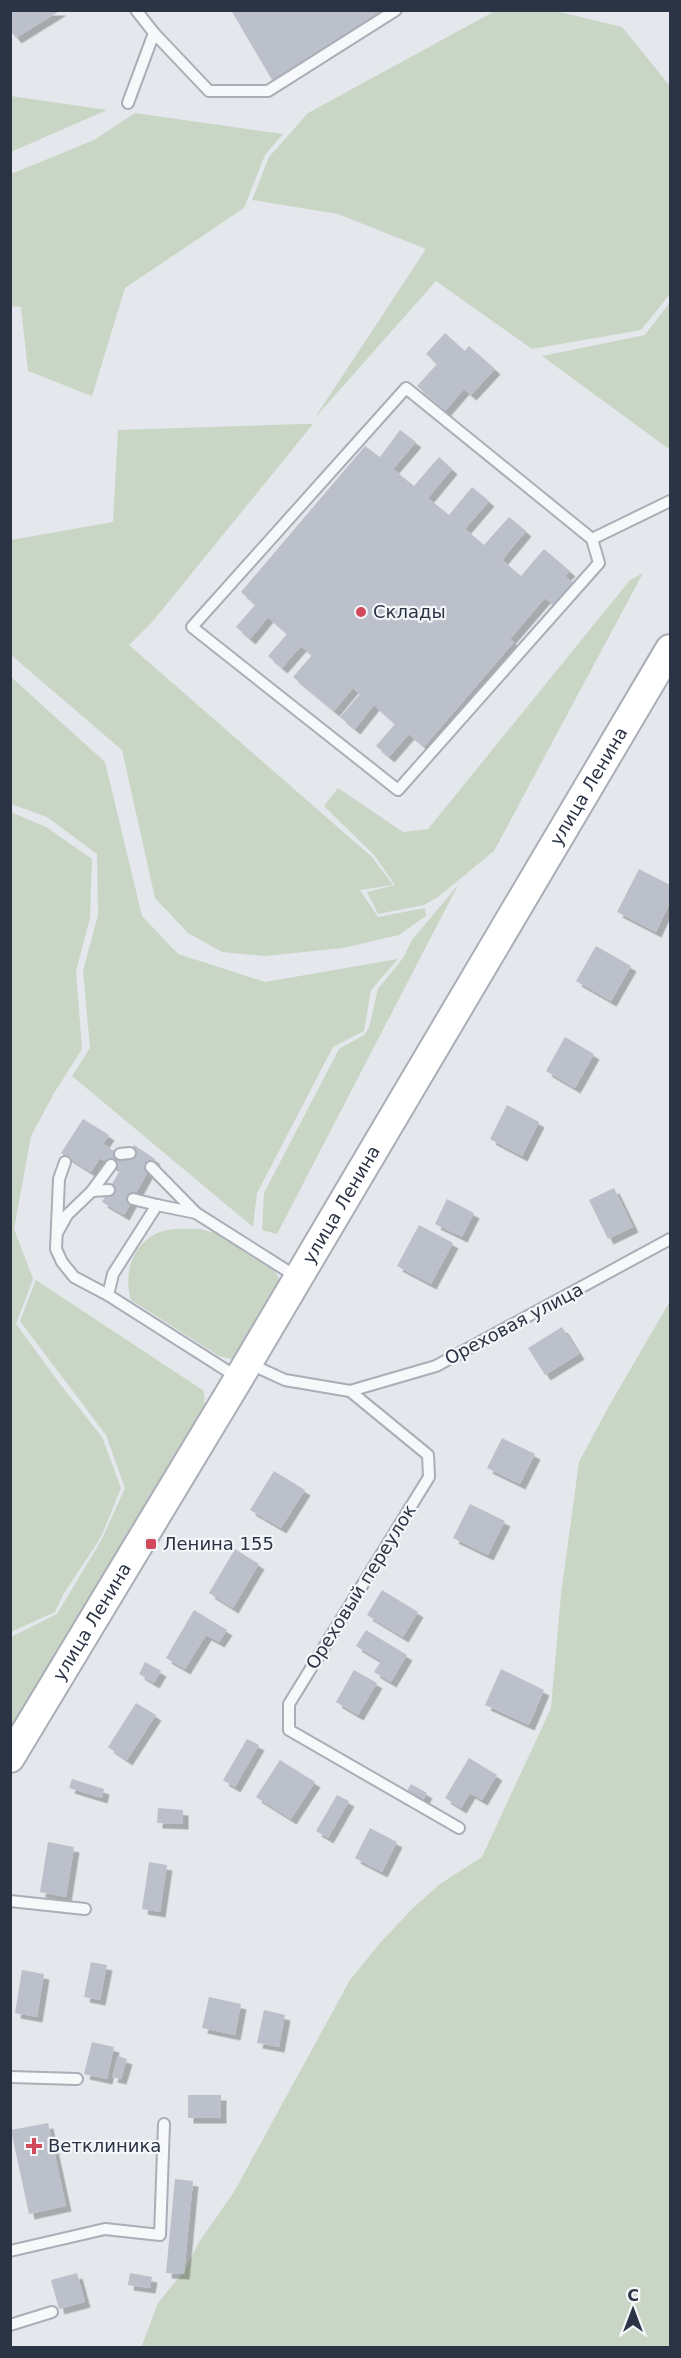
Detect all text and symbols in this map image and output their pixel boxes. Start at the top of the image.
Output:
place label: Склады [373,601,446,622]
marker: Склады [354,605,368,619]
street label: улица Ленина [545,723,631,849]
street label: улица Ленина [298,1141,384,1267]
street label: Ореховая улица [441,1278,587,1369]
street label: Ореховый переулок [301,1501,420,1673]
place label: Ленина 155 [163,1533,274,1554]
marker: Ленина 155 [144,1537,158,1551]
street label: улица Ленина [48,1559,135,1684]
place label: Ветклиника [48,2135,161,2156]
marker: Ветклиника [25,2137,43,2155]
north arrow [603,2280,663,2340]
text: С [627,2286,639,2305]

